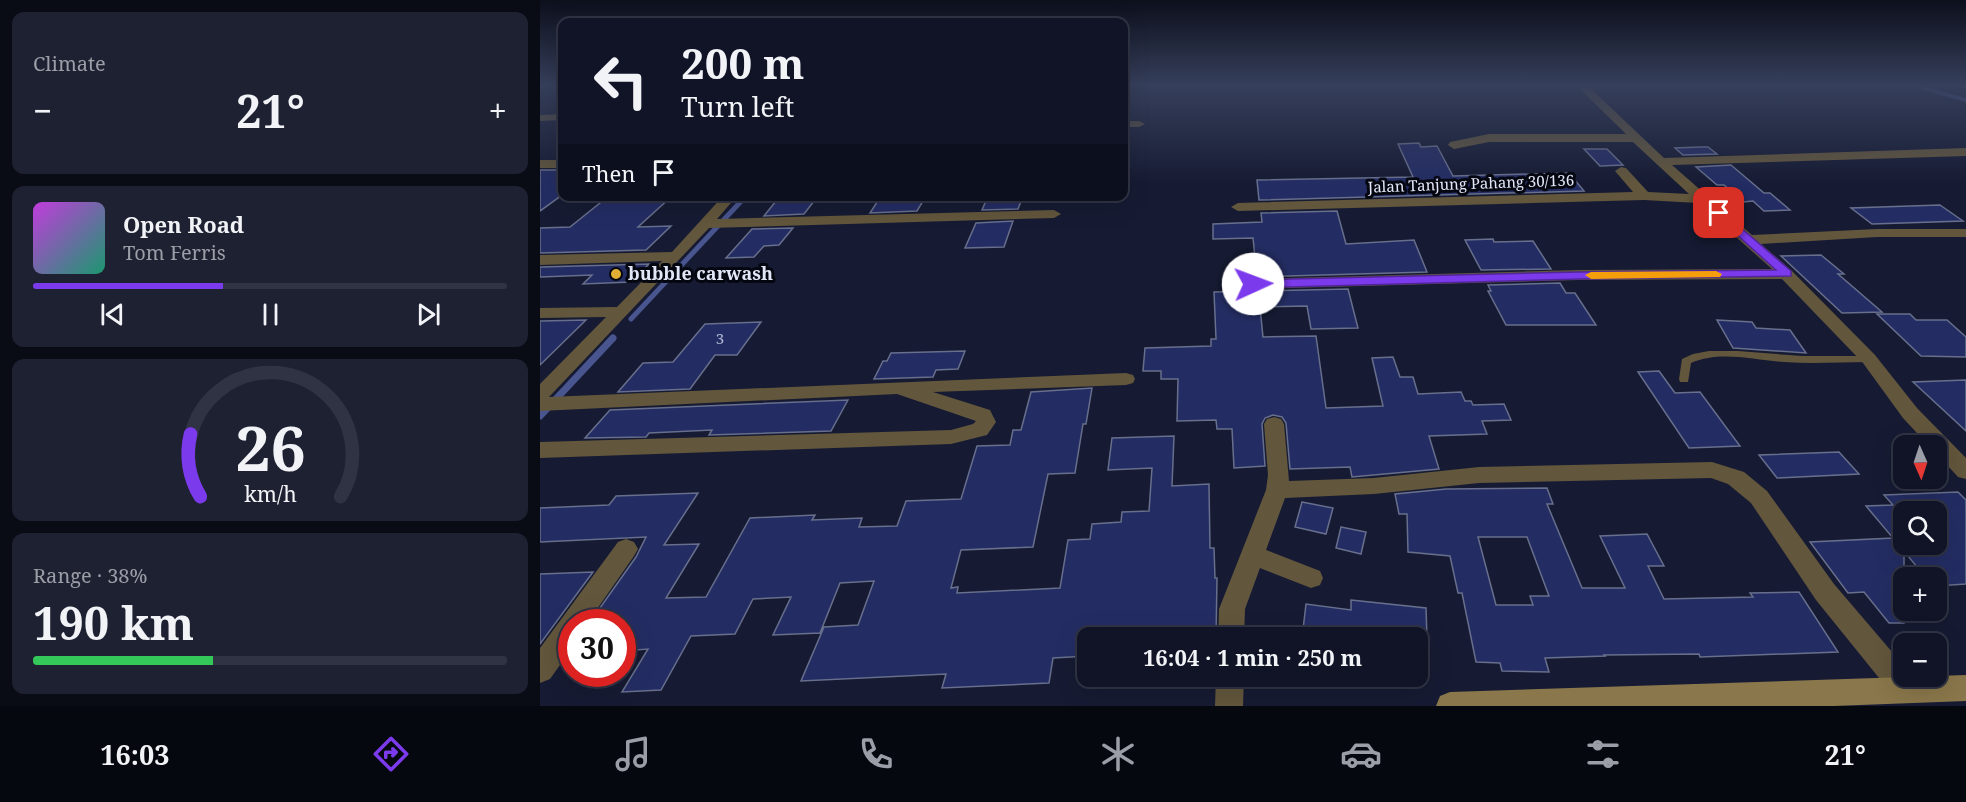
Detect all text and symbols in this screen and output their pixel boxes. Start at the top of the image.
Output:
text: 200 m [681,34,805,91]
icon: left [582,42,660,120]
text: Climate [33,50,106,77]
text: 21° [236,80,305,141]
text: − [33,88,52,133]
text: + [489,88,507,133]
text: Turn left [681,88,794,125]
icon: arrive [647,156,680,189]
text: Then [582,158,635,188]
street label: Jalan Tanjung Pahang 30/136 [1366,169,1574,197]
pin [1693,187,1744,238]
icon: arrive [1702,196,1735,229]
text: Open Road [123,209,244,239]
text: Tom Ferris [123,239,226,266]
position arrow [1221,252,1285,316]
place label: bubble carwash [628,261,773,285]
marker: bubble carwash [609,267,623,281]
icon: previous [96,298,129,331]
icon: pause [254,298,287,331]
icon: next [412,298,445,331]
house number: 3 [716,328,724,348]
text: 26 [235,404,305,489]
north arrow [1893,435,1947,489]
map controls [1893,435,1947,687]
text: km/h [244,479,297,508]
button: search [1893,501,1947,555]
text: Range · 38% [33,562,147,589]
button: + [1893,567,1947,621]
text: 190 km [33,592,194,653]
speed limit sign: 30 [558,609,636,687]
button: − [1893,633,1947,687]
text: 16:04 · 1 min · 250 m [1143,642,1362,672]
icon: directions [370,733,412,775]
icon: music [612,733,654,775]
icon: phone [855,733,897,775]
icon: climate [1097,733,1139,775]
icon: car [1340,733,1382,775]
icon: filters [1582,733,1624,775]
text: 16:03 [100,736,169,773]
text: 21° [1824,736,1866,773]

